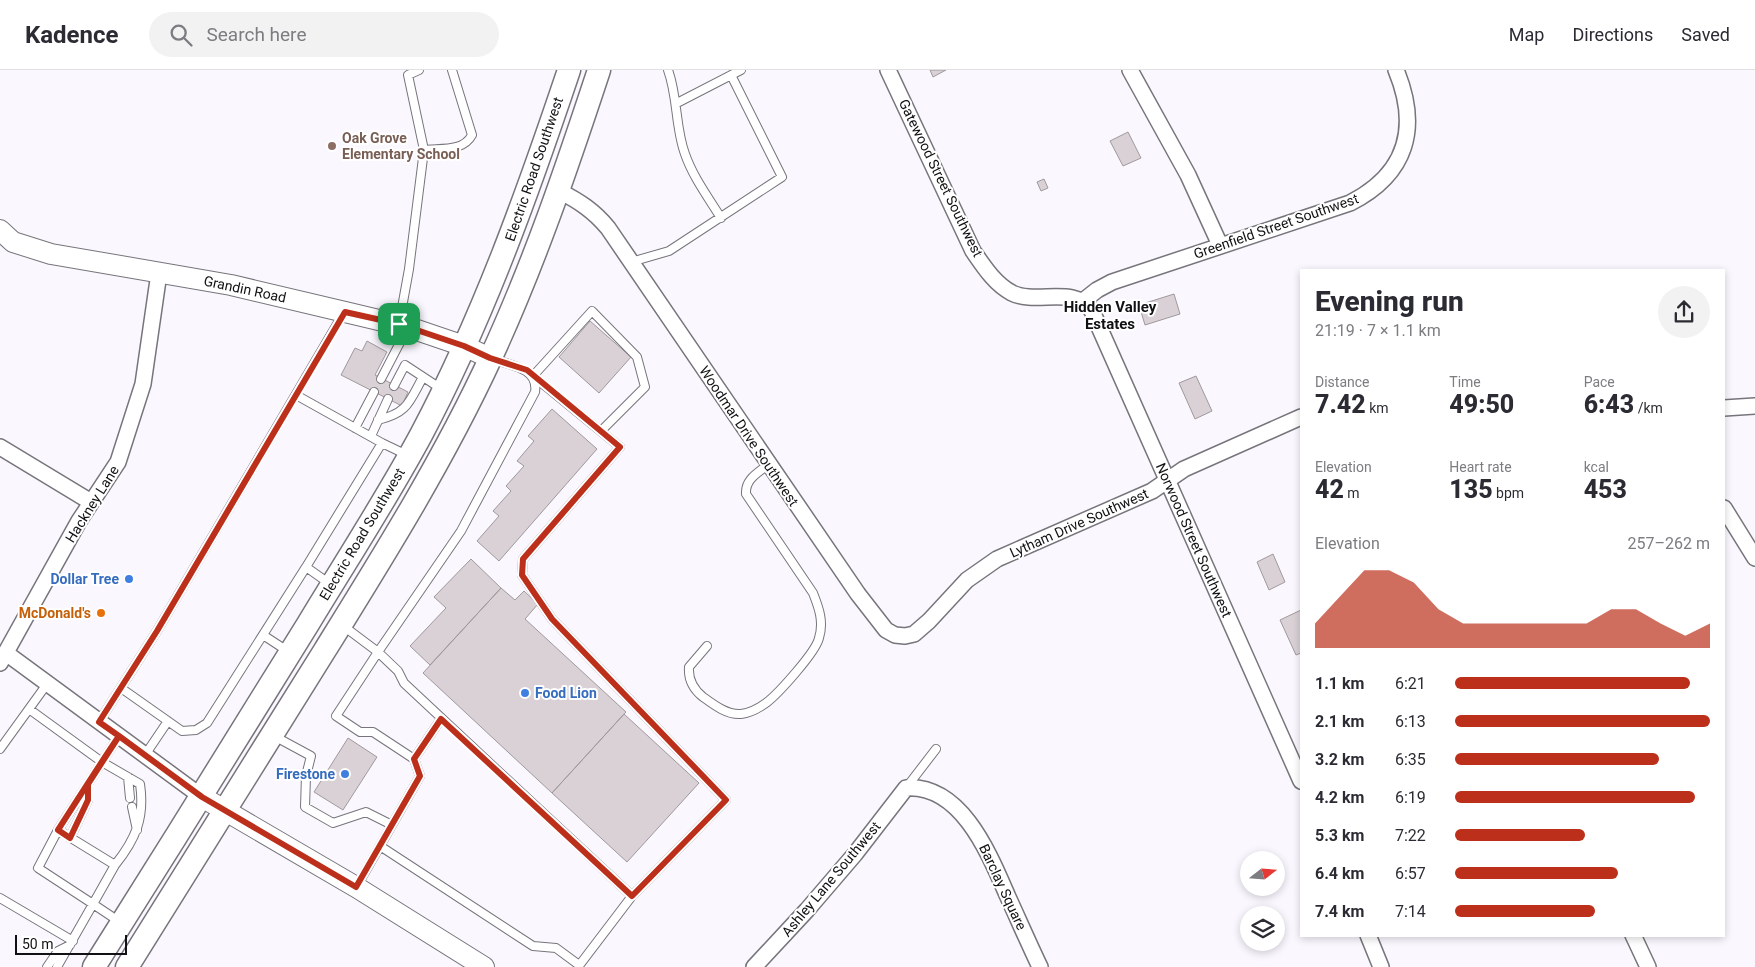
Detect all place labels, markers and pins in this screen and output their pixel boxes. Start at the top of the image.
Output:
place label: Oak Grove Elementary School [342,130,460,162]
marker: Oak Grove Elementary School [326,140,338,152]
pin [378,303,420,345]
place label: Dollar Tree [51,571,119,587]
marker: Dollar Tree [123,573,135,585]
place label: McDonald's [19,605,91,621]
marker: McDonald's [95,607,107,619]
place label: Food Lion [535,685,597,701]
marker: Food Lion [519,687,531,699]
place label: Firestone [276,766,335,782]
marker: Firestone [339,768,351,780]

